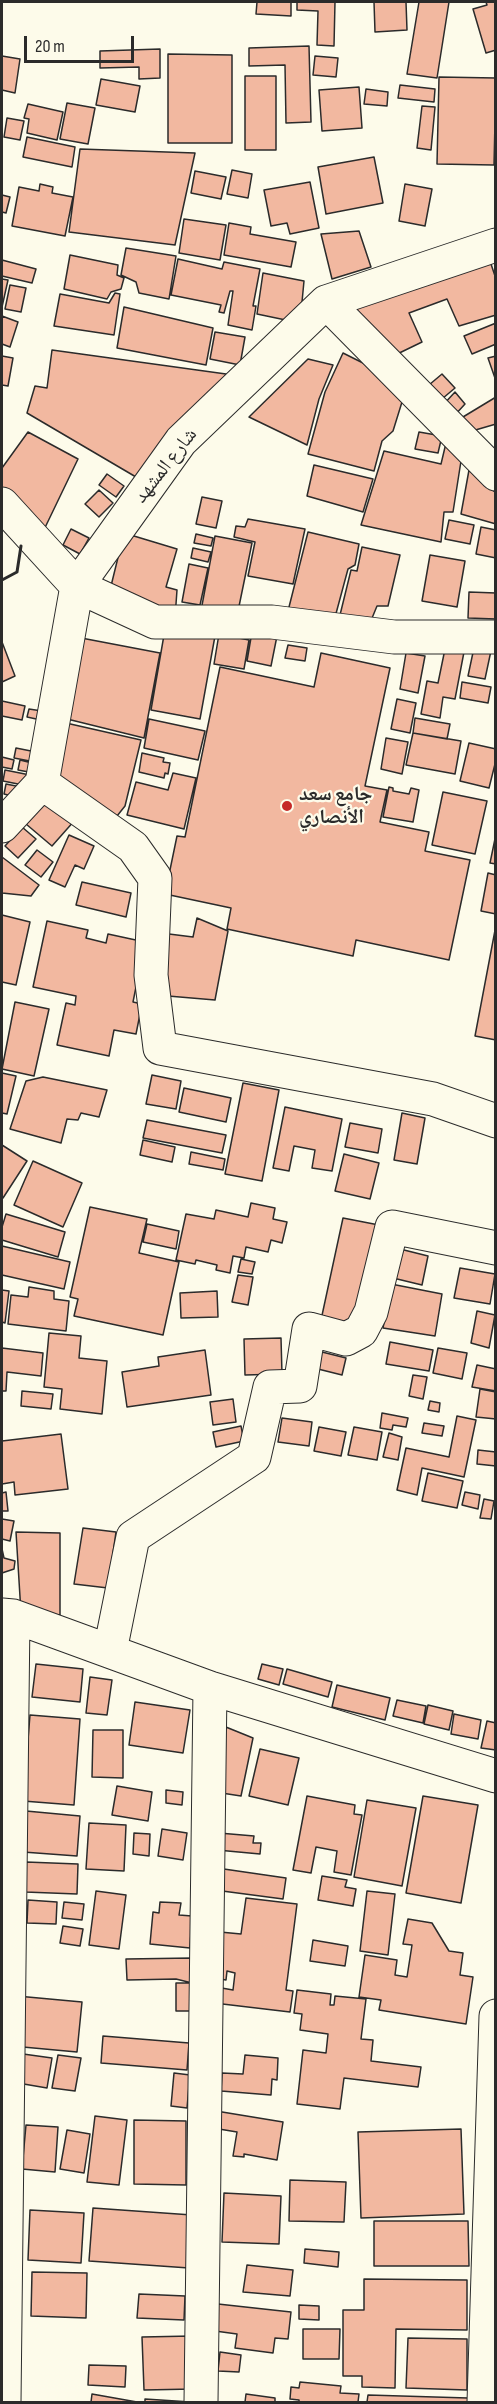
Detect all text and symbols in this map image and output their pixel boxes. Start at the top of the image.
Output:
scale bar [27,24,136,62]
text: 20 m [35,36,65,57]
street label: شارع المشهد [129,424,203,508]
place label: جامع سعد الأنصاري [299,783,373,830]
marker: جامع سعد الأنصاري [280,799,294,813]

